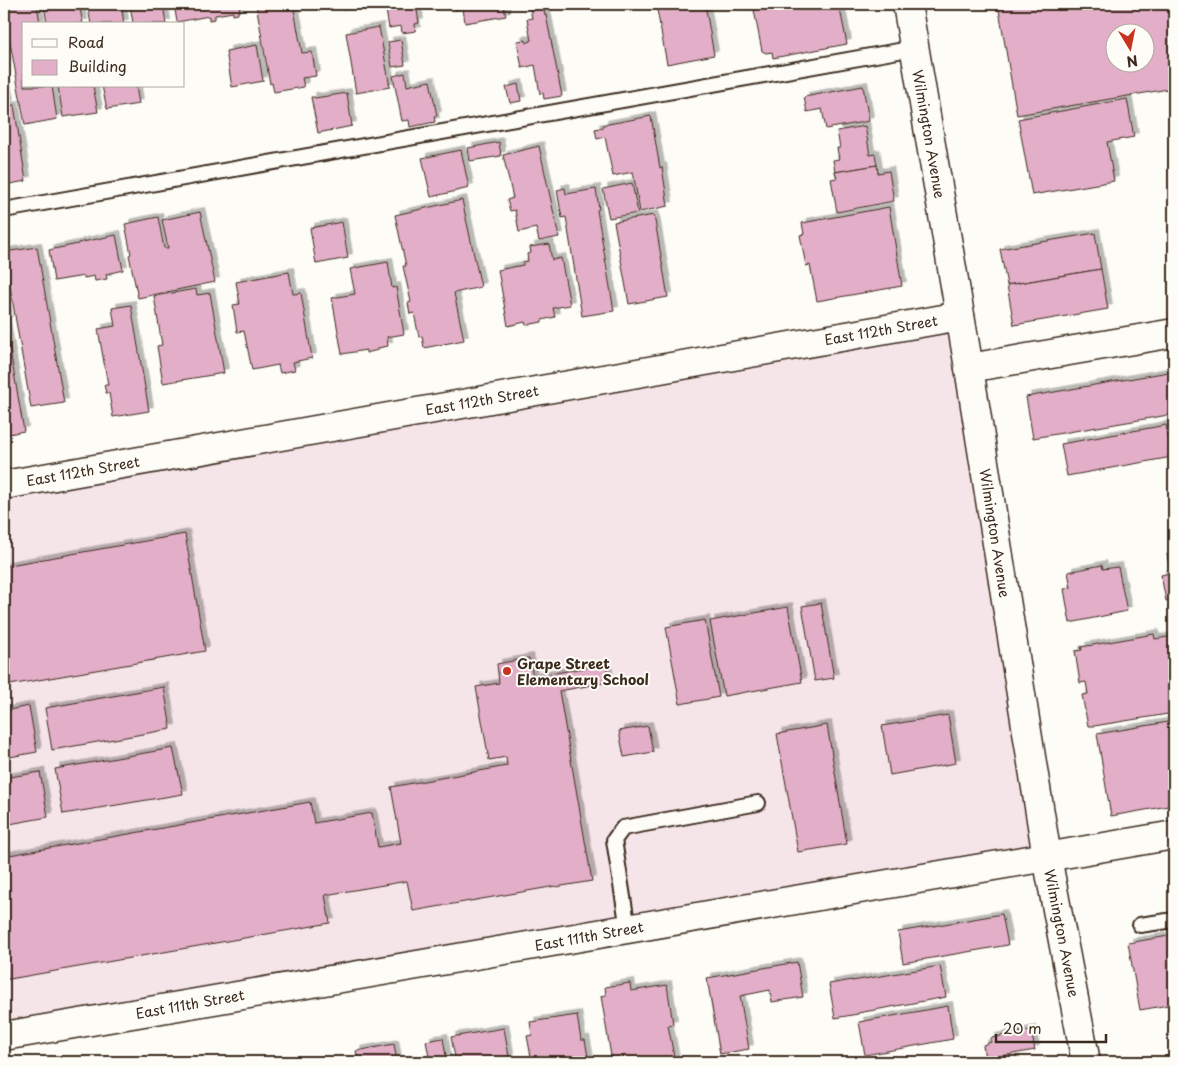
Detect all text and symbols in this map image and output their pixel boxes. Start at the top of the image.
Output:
legend [22,22,185,88]
north arrow [1106,22,1156,72]
text: Road [68,30,104,53]
text: N [1125,50,1140,73]
text: Building [68,54,127,77]
street label: Wilmington Avenue [907,68,951,200]
street label: East 112th Street [823,310,939,350]
street label: East 112th Street [424,380,540,420]
street label: East 112th Street [25,451,141,491]
street label: Wilmington Avenue [974,467,1016,599]
place label: Grape Street Elementary School [517,653,649,690]
marker: Grape Street Elementary School [501,665,513,677]
street label: Wilmington Avenue [1039,867,1085,999]
street label: East 111th Street [533,916,645,956]
street label: East 111th Street [134,984,246,1024]
scale bar [996,1011,1106,1043]
text: 20 m [1003,1016,1042,1039]

